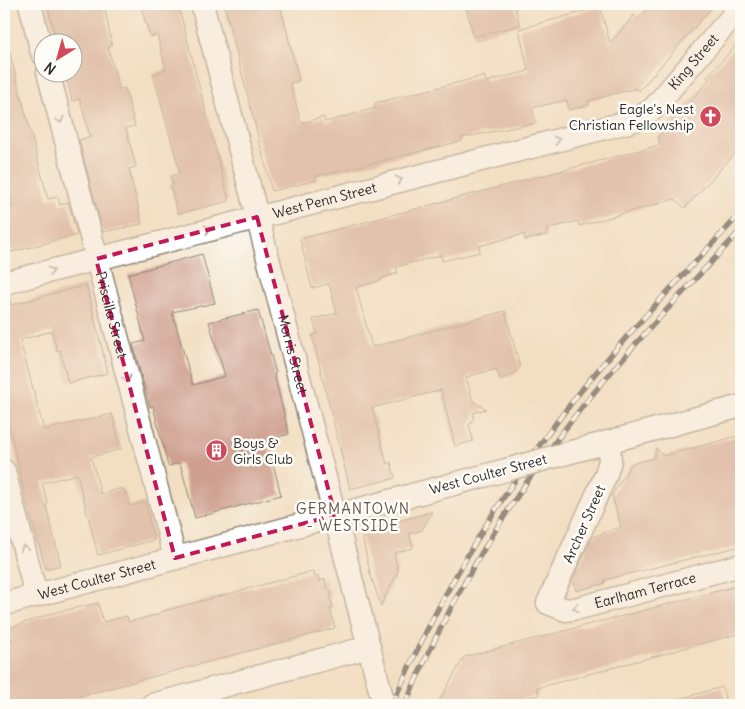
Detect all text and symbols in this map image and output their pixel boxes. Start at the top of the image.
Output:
street label: King Street [664,30,723,94]
north arrow [32,32,82,82]
text: N [41,58,59,78]
place label: Eagle's Nest Christian Fellowship [569,100,694,134]
church icon: Eagle's Nest Christian Fellowship [698,105,722,129]
one-way arrow [54,115,65,124]
one-way arrow [552,135,561,146]
one-way arrow [395,176,403,186]
street label: West Penn Street [271,178,379,222]
one-way arrow [204,225,212,235]
one-way arrow [46,266,54,276]
street label: Priscilla Street [92,270,131,360]
street label: Morris Street [274,313,312,396]
one-way arrow [122,374,132,382]
place label: Boys & Girls Club [233,434,293,468]
building icon: Boys & Girls Club [205,439,229,463]
street label: West Coulter Street [427,450,549,498]
street label: Archer Street [559,482,609,566]
district label: GERMANTOWN - WESTSIDE [296,499,410,535]
one-way arrow [19,543,30,552]
street label: West Coulter Street [36,555,158,604]
street label: Earlham Terrace [593,568,698,612]
one-way arrow [571,603,580,613]

